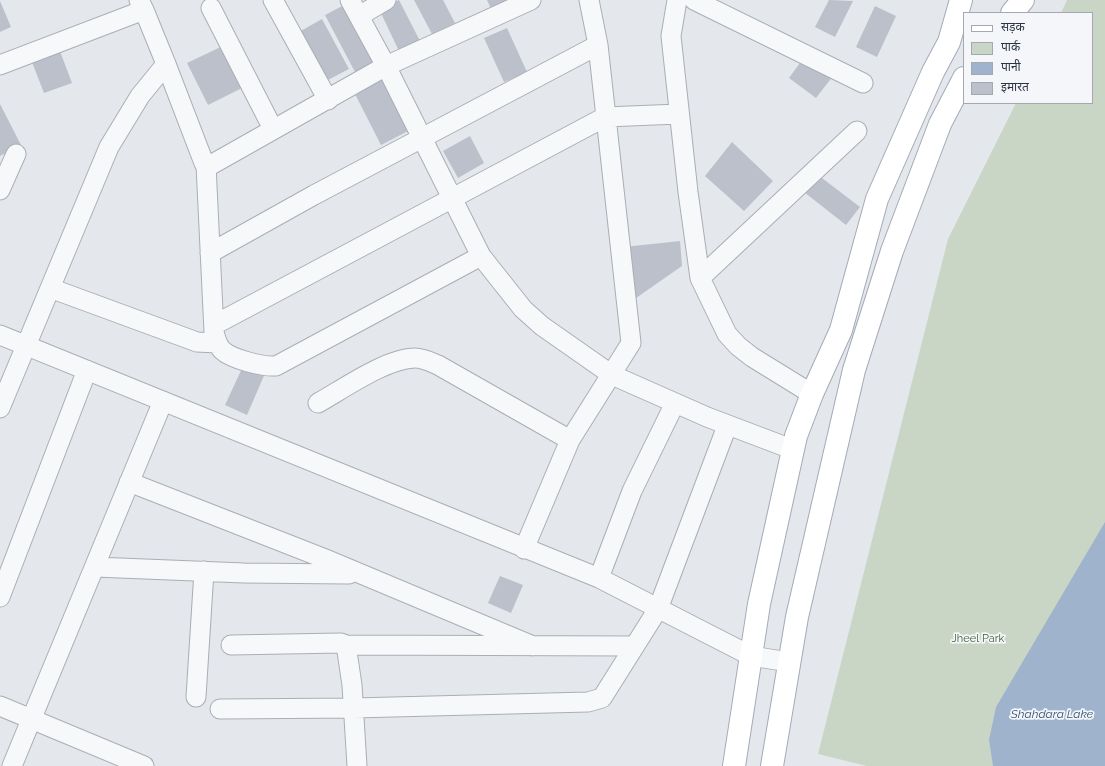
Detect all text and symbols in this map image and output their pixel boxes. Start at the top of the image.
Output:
legend [963,12,1093,104]
text: सड़क [1001,20,1025,34]
text: पार्क [1001,40,1020,54]
text: पानी [1001,60,1021,74]
text: इमारत [1001,80,1029,94]
park label: Jheel Park [952,632,1004,646]
water label: Shahdara Lake [1011,707,1093,721]

